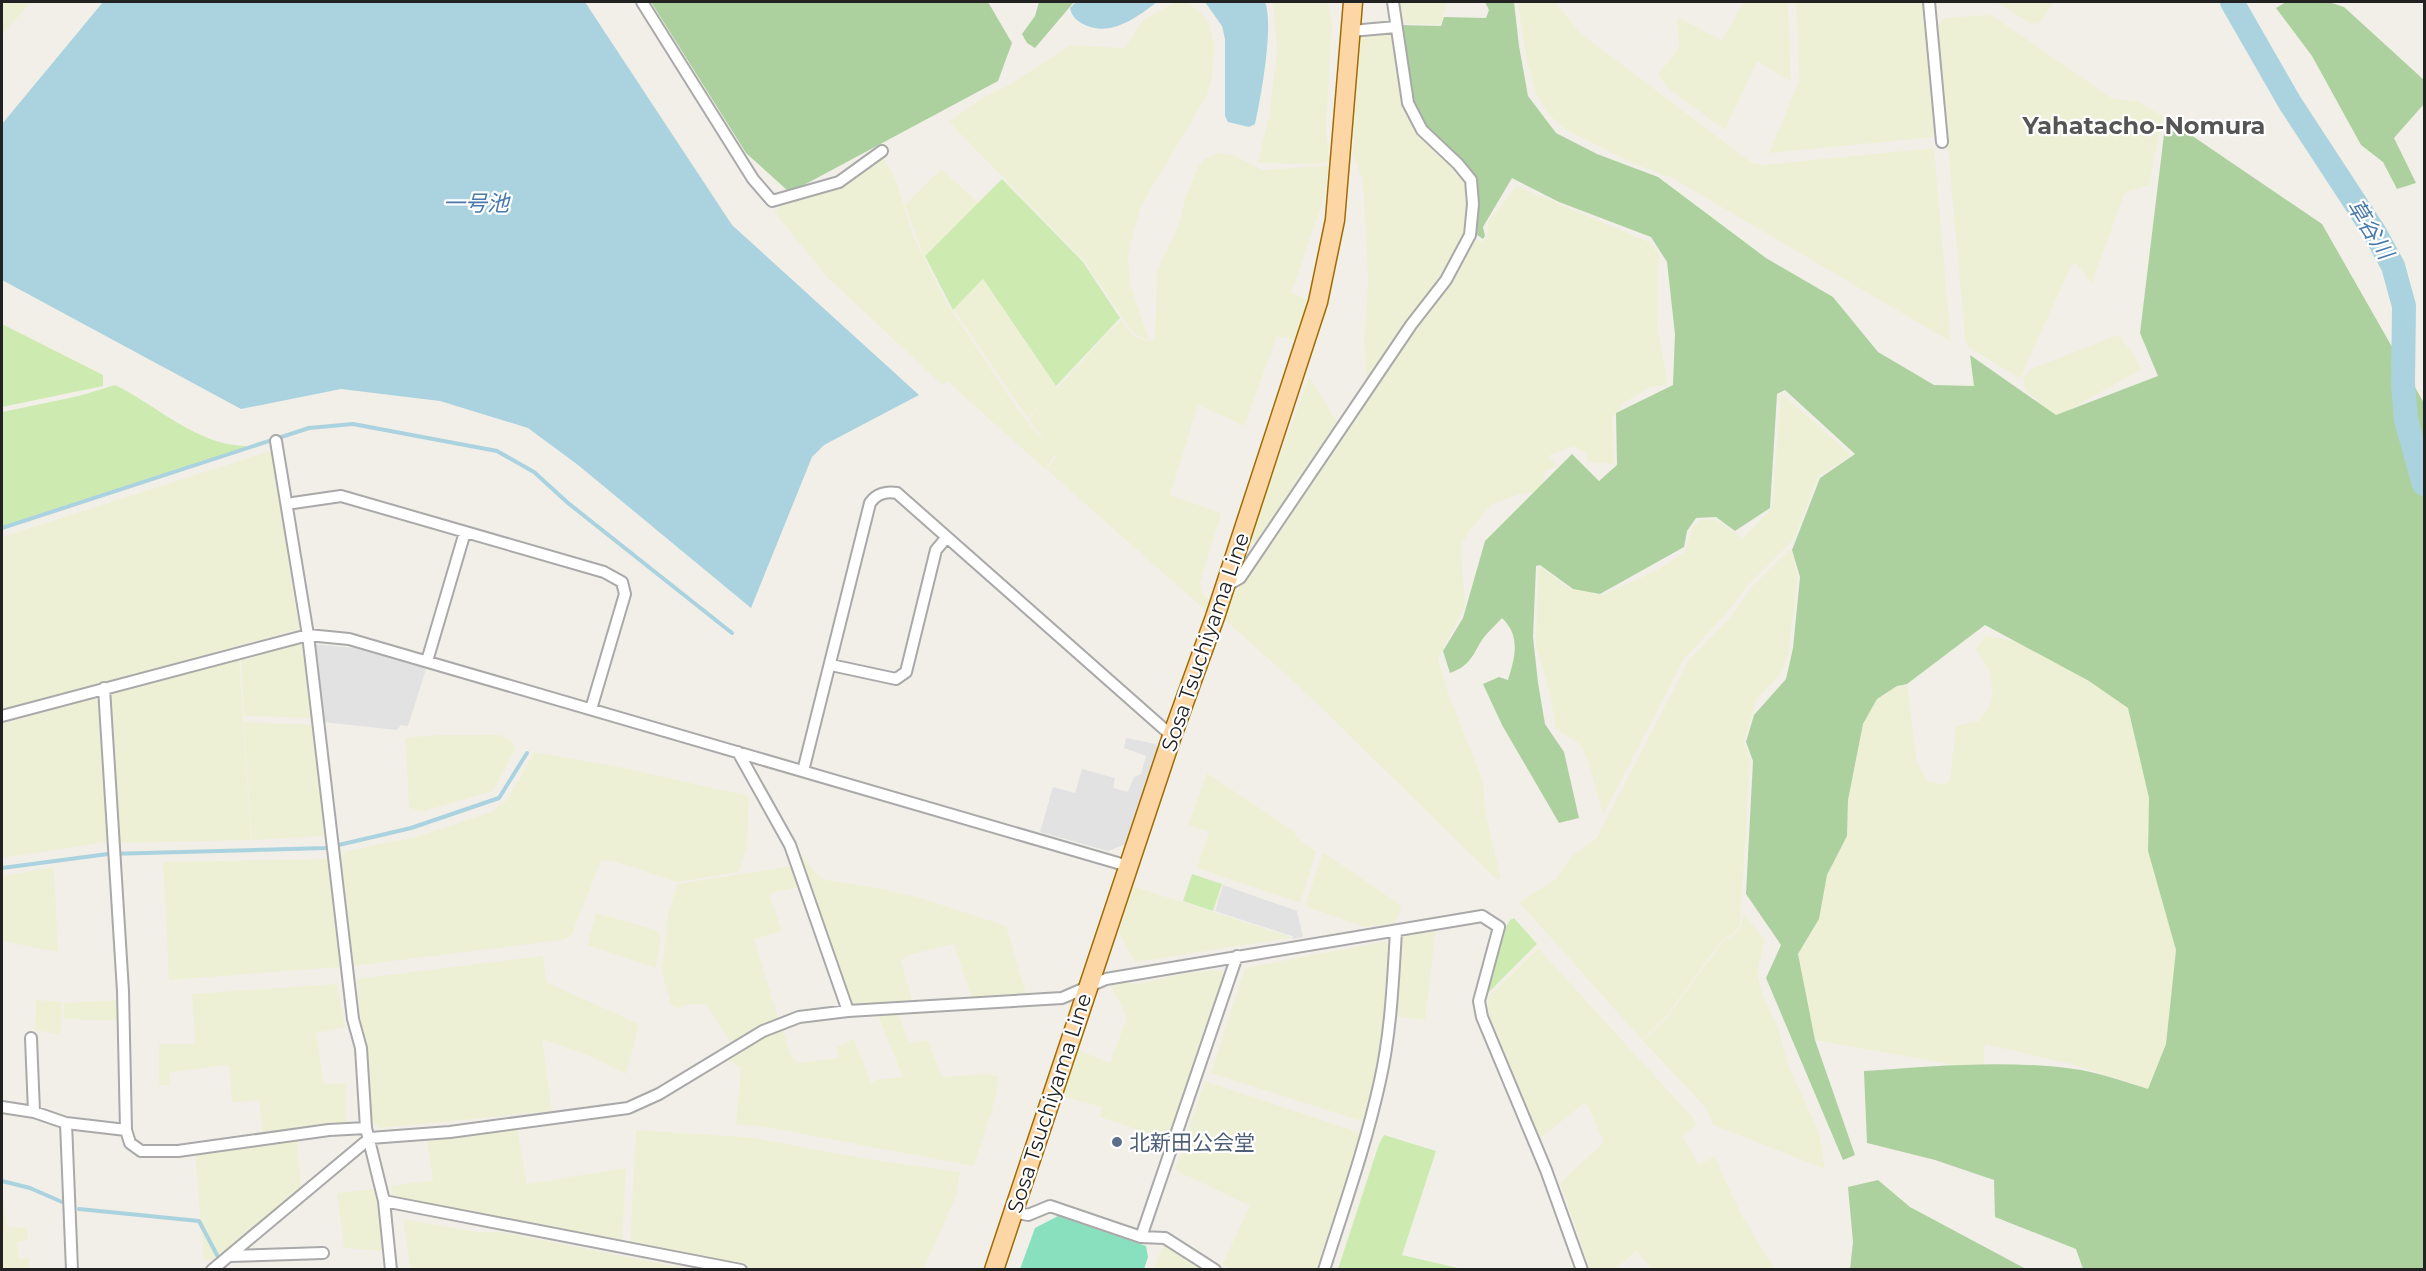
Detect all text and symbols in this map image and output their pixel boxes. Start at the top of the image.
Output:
district label: Yahatacho-Nomura [2022,111,2265,140]
water label: 一号池 [443,190,511,217]
water label: 草谷川 [2341,194,2400,266]
street label: Sosa Tsuchiyama Line [1156,529,1254,755]
street label: Sosa Tsuchiyama Line [1002,990,1096,1216]
place label: 北新田公会堂 [1129,1130,1255,1155]
marker: 北新田公会堂 [1110,1135,1124,1149]

